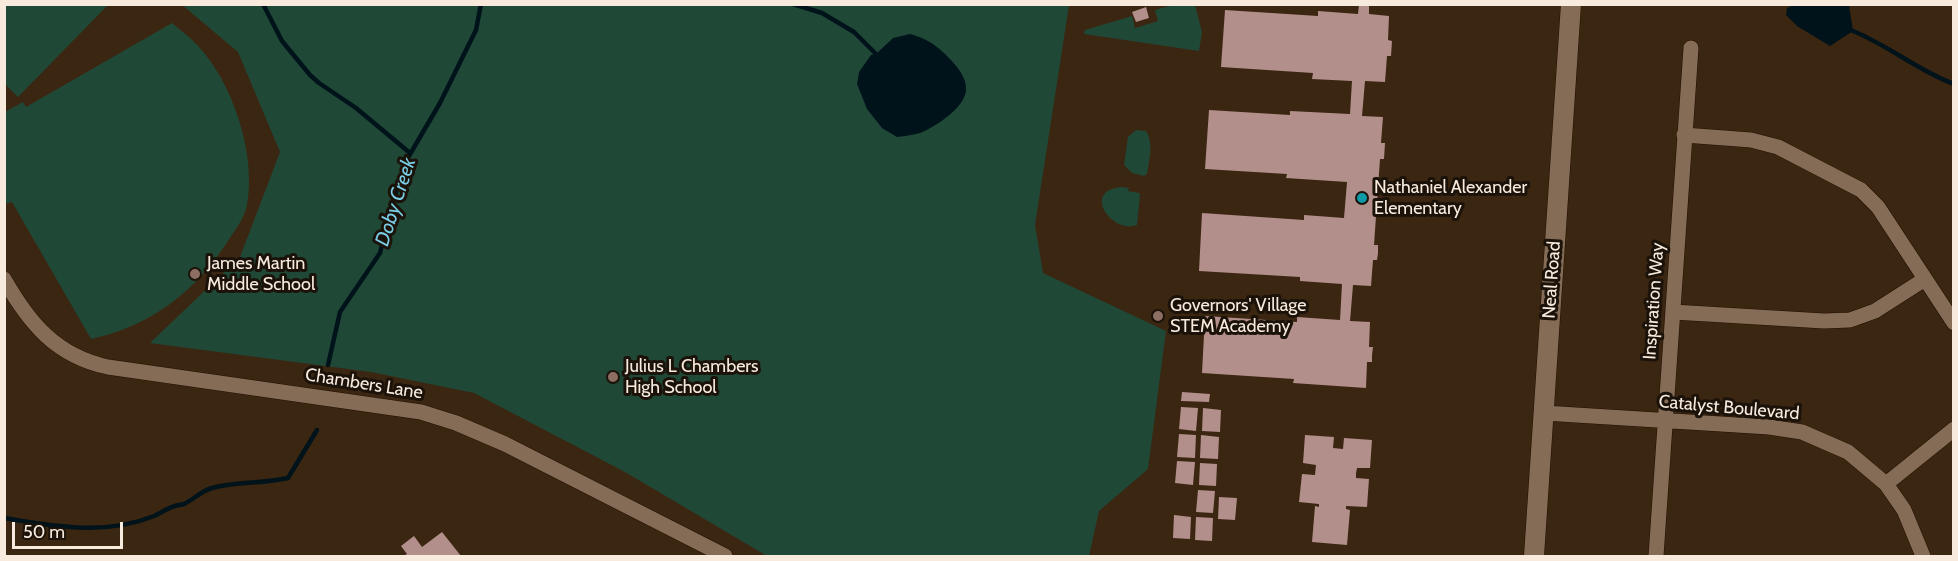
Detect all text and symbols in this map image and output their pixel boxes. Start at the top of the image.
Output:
water label: Doby Creek [370,155,422,249]
place label: Nathaniel Alexander Elementary [1374,177,1527,219]
marker: Nathaniel Alexander Elementary [1355,191,1369,205]
street label: Neal Road [1539,241,1565,319]
street label: Inspiration Way [1639,242,1669,360]
place label: James Martin Middle School [207,253,315,296]
marker: James Martin Middle School [188,267,202,281]
place label: Governors' Village STEM Academy [1170,295,1306,338]
marker: Governors' Village STEM Academy [1151,309,1165,323]
place label: Julius L Chambers High School [625,356,759,398]
street label: Chambers Lane [304,364,424,404]
marker: Julius L Chambers High School [606,370,620,384]
street label: Catalyst Boulevard [1658,391,1800,425]
scale bar [15,510,126,548]
text: 50 m [23,521,65,543]

